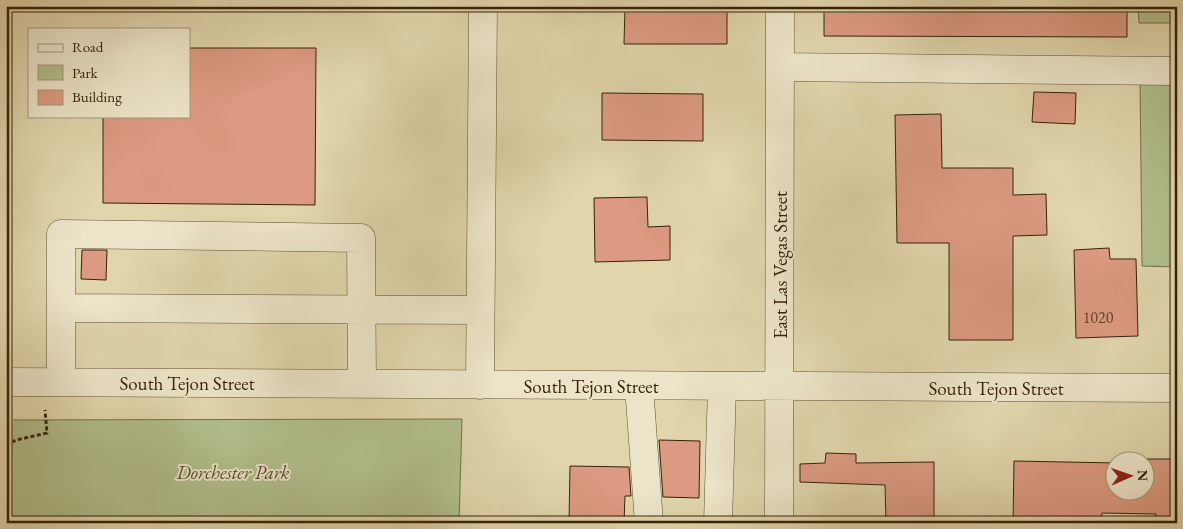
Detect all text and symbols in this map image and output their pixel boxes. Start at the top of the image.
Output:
legend [28,28,190,118]
text: Road [72,37,104,56]
text: Park [72,63,99,82]
text: Building [72,87,122,106]
street label: East Las Vegas Street [768,191,793,339]
house number: 1020 [1083,307,1114,328]
street label: South Tejon Street [119,371,255,396]
street label: South Tejon Street [523,374,659,399]
street label: South Tejon Street [928,376,1064,401]
north arrow [1106,452,1156,502]
park label: Dorchester Park [176,460,290,485]
text: N [1134,470,1152,482]

